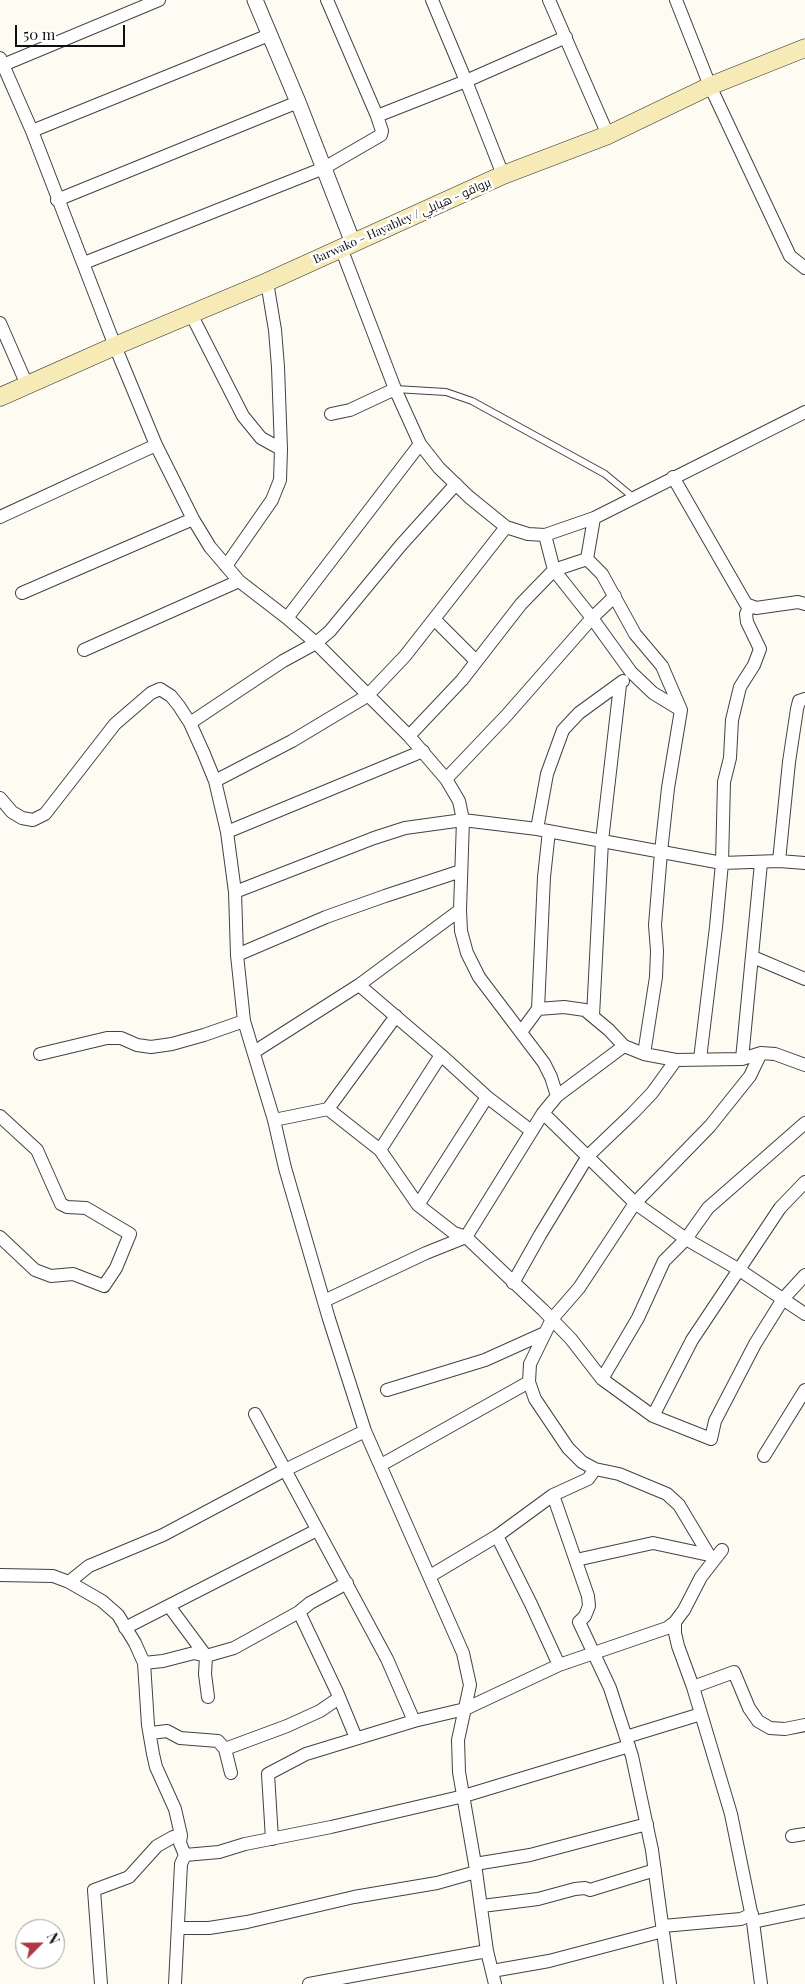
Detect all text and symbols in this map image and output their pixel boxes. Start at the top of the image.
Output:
scale bar [18,15,128,47]
text: 50 m [23,24,55,44]
street label: Barwako - Hayabley / برواقو - هيابلي [311,175,493,267]
north arrow [15,1919,65,1969]
text: N [43,1930,64,1947]

